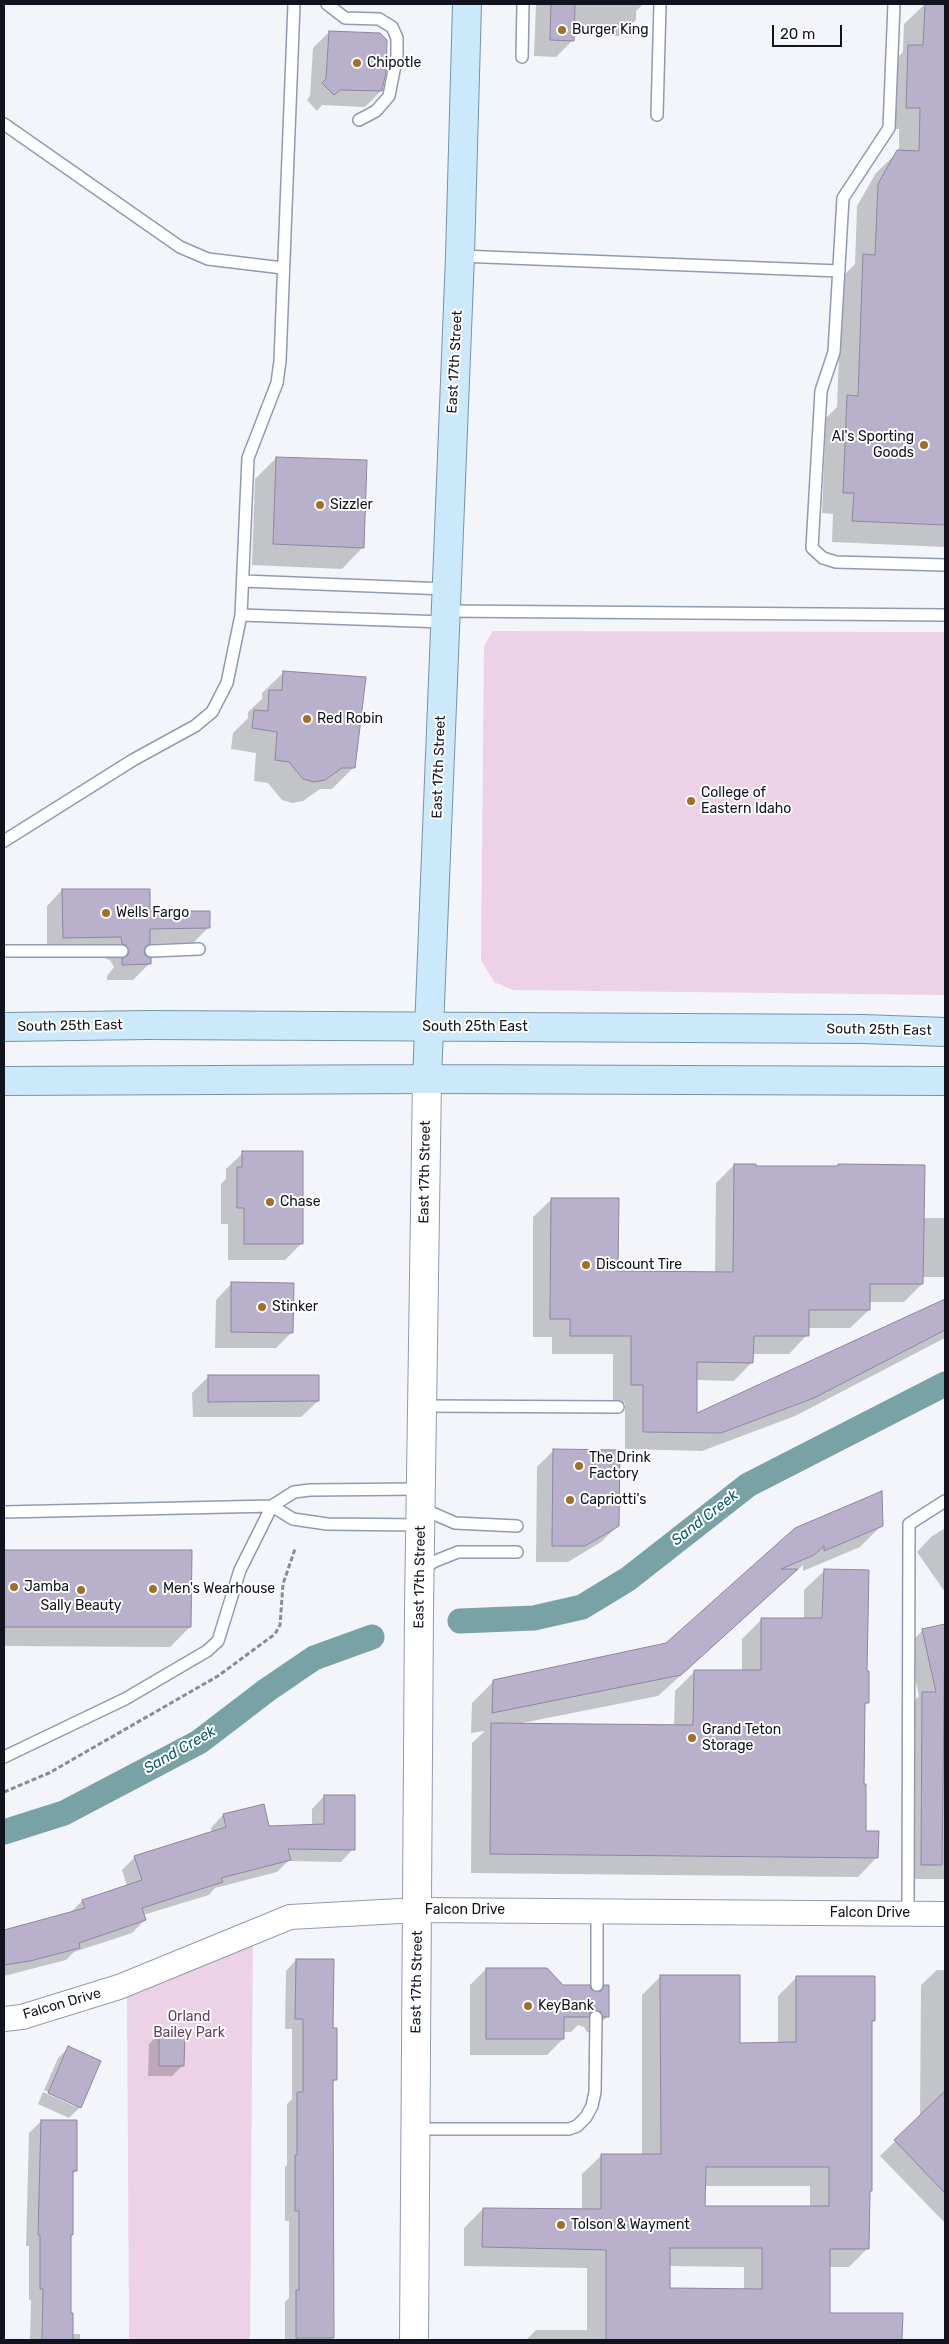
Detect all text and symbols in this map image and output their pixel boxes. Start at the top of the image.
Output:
scale bar [774,15,844,47]
place label: Burger King [572,22,649,38]
marker: Burger King [556,24,568,36]
text: 20 m [780,25,815,43]
place label: Chipotle [367,55,421,71]
marker: Chipotle [351,57,363,69]
street label: East 17th Street [444,310,466,414]
place label: Al's Sporting Goods [832,429,914,462]
marker: Al's Sporting Goods [918,439,930,451]
place label: Sizzler [330,497,373,513]
marker: Sizzler [314,499,326,511]
place label: Red Robin [317,711,383,727]
marker: Red Robin [301,713,313,725]
street label: East 17th Street [429,715,449,819]
place label: College of Eastern Idaho [701,785,791,818]
marker: College of Eastern Idaho [685,795,697,807]
place label: Wells Fargo [116,905,189,921]
marker: Wells Fargo [100,907,112,919]
street label: South 25th East [17,1017,123,1035]
street label: South 25th East [422,1019,528,1035]
street label: South 25th East [826,1021,932,1039]
street label: East 17th Street [416,1120,434,1224]
place label: Chase [280,1194,321,1210]
marker: Chase [264,1196,276,1208]
place label: Discount Tire [596,1257,682,1273]
marker: Discount Tire [580,1259,592,1271]
place label: Stinker [272,1299,318,1315]
marker: Stinker [256,1301,268,1313]
place label: The Drink Factory [589,1450,651,1482]
marker: The Drink Factory [573,1460,585,1472]
water label: Sand Creek [668,1486,742,1550]
place label: Capriotti's [580,1492,646,1508]
marker: Capriotti's [564,1494,576,1506]
street label: East 17th Street [411,1525,429,1629]
place label: Jamba [24,1579,69,1595]
marker: Jamba [8,1581,20,1593]
place label: Men's Wearhouse [163,1581,275,1597]
marker: Men's Wearhouse [147,1583,159,1595]
marker: Sally Beauty [75,1584,87,1596]
place label: Sally Beauty [41,1598,121,1614]
water label: Sand Creek [141,1722,219,1778]
place label: Grand Teton Storage [702,1722,781,1754]
marker: Grand Teton Storage [686,1732,698,1744]
street label: Falcon Drive [425,1902,505,1918]
street label: Falcon Drive [830,1905,910,1921]
street label: East 17th Street [408,1930,426,2034]
street label: Falcon Drive [21,1985,103,2023]
place label: KeyBank [538,1998,594,2014]
marker: KeyBank [522,2000,534,2012]
park label: Orland Bailey Park [153,2009,225,2041]
place label: Tolson & Wayment [571,2217,690,2233]
marker: Tolson & Wayment [555,2219,567,2231]

